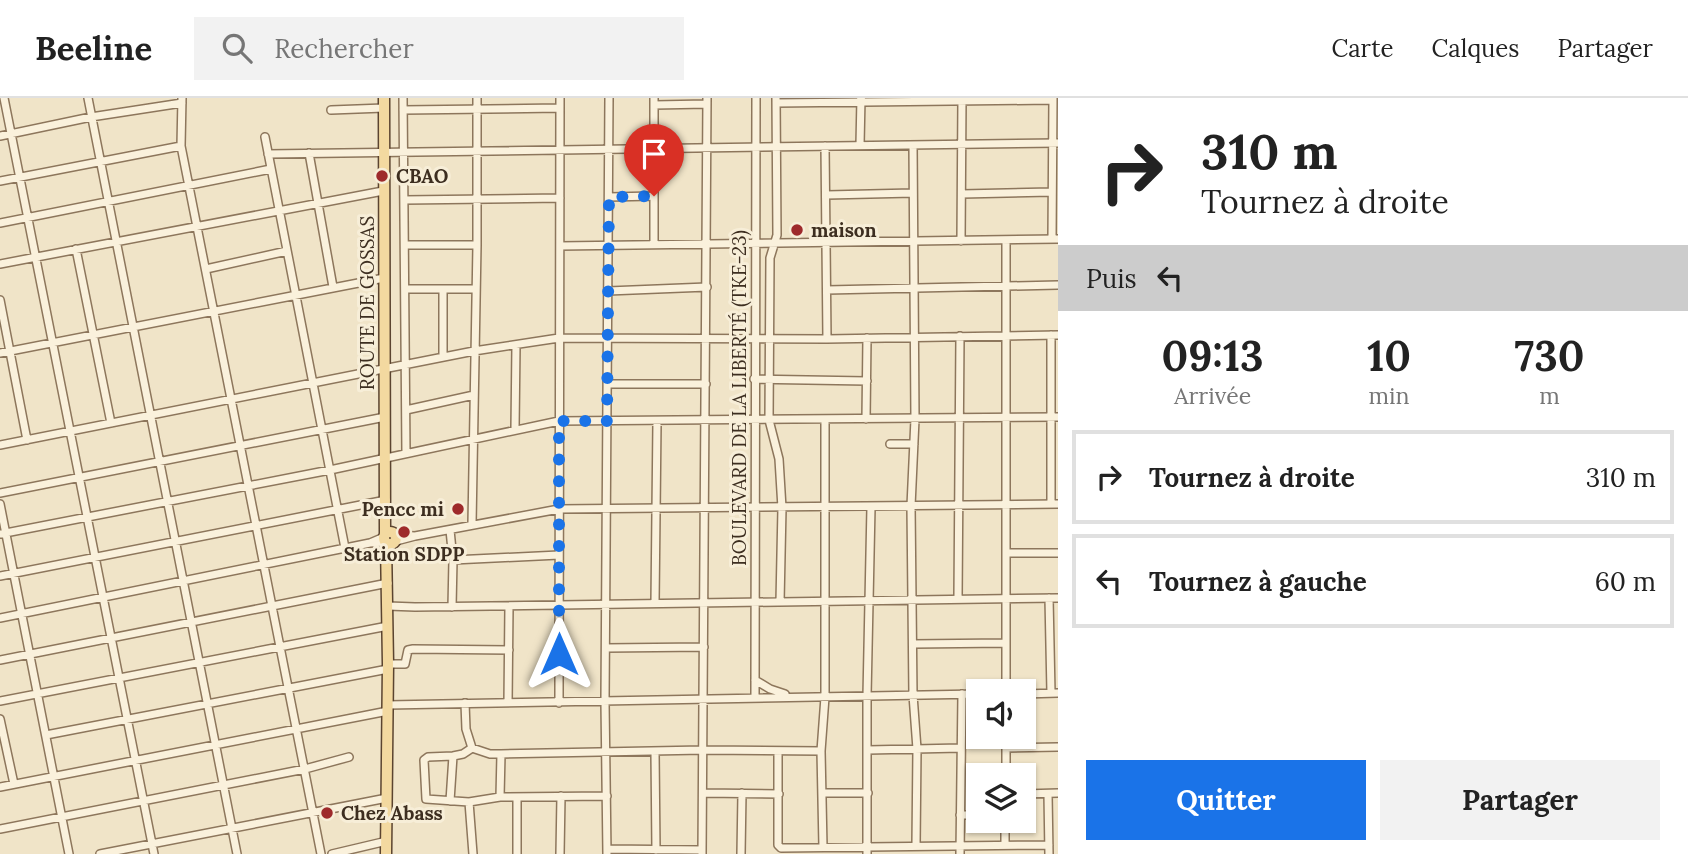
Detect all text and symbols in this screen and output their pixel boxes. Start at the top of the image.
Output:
search box [194,17,684,80]
text: Beeline [35,27,152,69]
icon: search [218,29,256,67]
text: Rechercher [274,32,414,65]
text: Carte [1331,33,1393,64]
text: Calques [1431,33,1519,64]
text: Partager [1557,33,1653,64]
text: 310 m [1201,120,1337,182]
pin [624,124,684,196]
icon: right [1086,126,1177,217]
icon: arrive [635,135,673,173]
place label: CBAO [396,164,448,188]
marker: CBAO [374,168,390,184]
text: Tournez à droite [1201,181,1449,222]
street label: ROUTE DE GOSSAS [355,216,379,390]
place label: maison [811,218,877,242]
marker: maison [789,222,805,238]
street label: BOULEVARD DE LA LIBERTÉ (TKE-23) [727,230,752,566]
icon: left [1151,259,1189,297]
text: Puis [1086,262,1137,295]
text: 09:13 [1162,329,1264,383]
text: 10 [1367,329,1411,383]
text: 730 [1514,329,1584,383]
text: Arrivée [1174,381,1251,410]
text: min [1369,381,1410,410]
text: m [1539,381,1560,410]
icon: right [1090,458,1128,496]
text: Tournez à droite [1149,461,1355,494]
text: 310 m [1586,461,1656,494]
place label: Pencc mi [361,497,444,521]
marker: Pencc mi [450,501,466,517]
marker: Station SDPP [396,524,412,540]
place label: Station SDPP [344,542,464,566]
icon: left [1090,562,1128,600]
text: Tournez à gauche [1149,565,1367,598]
text: 60 m [1595,565,1656,598]
position arrow [522,617,596,691]
map controls [966,679,1036,833]
button: sound [966,679,1036,749]
button: Quitter [1086,760,1366,840]
button: Partager [1380,760,1660,840]
button: layers [966,763,1036,833]
place label: Chez Abass [341,801,443,825]
marker: Chez Abass [319,805,335,821]

